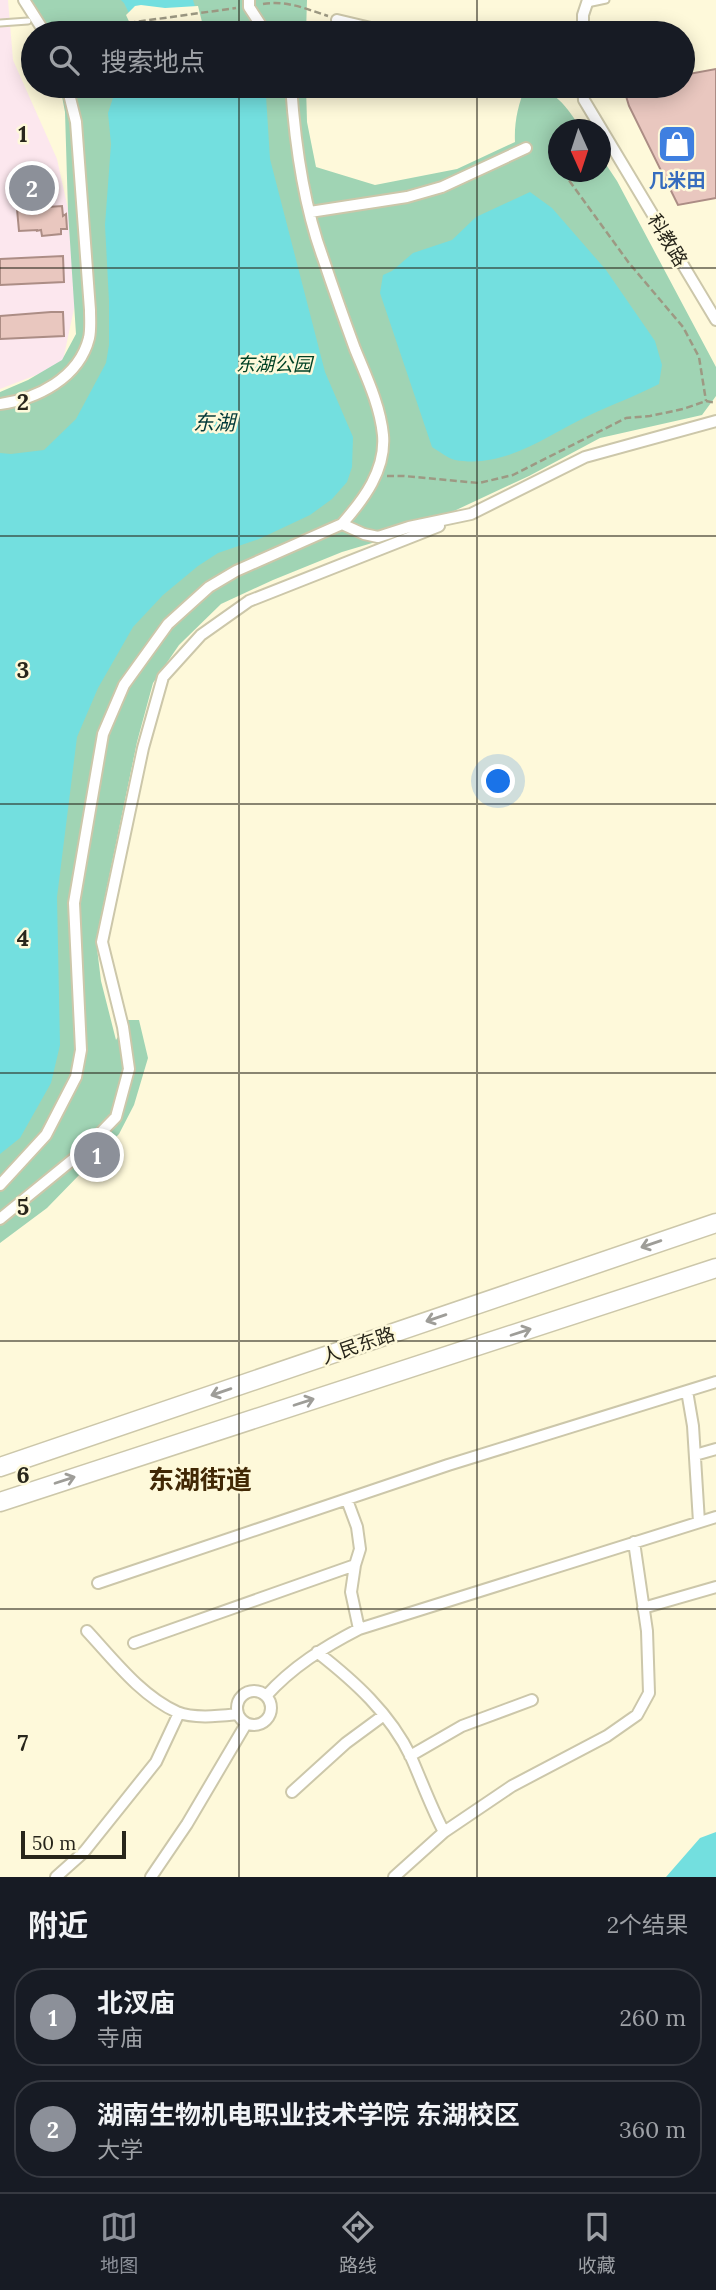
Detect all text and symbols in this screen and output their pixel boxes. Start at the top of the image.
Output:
search box [21,21,695,98]
icon: search [45,41,83,79]
text: 搜索地点 [101,45,205,78]
text: 1 [18,119,28,148]
north arrow [548,119,611,182]
shop icon: 几米田 [656,123,698,165]
pin: 2 [9,162,55,214]
place label: 几米田 [648,168,706,192]
street label: 科教路 [643,209,693,271]
park label: 东湖公园 [236,352,315,376]
text: 2 [17,387,29,416]
water label: 东湖 [193,409,238,436]
text: 3 [17,655,29,684]
your location [481,764,515,798]
text: 4 [17,923,29,952]
pin: 1 [74,1129,120,1181]
text: 5 [17,1192,29,1221]
one-way arrow [641,1239,663,1251]
one-way arrow [426,1313,448,1325]
street label: 人民东路 [318,1321,398,1369]
one-way arrow [509,1324,531,1337]
one-way arrow [210,1387,232,1399]
one-way arrow [293,1395,315,1407]
text: 6 [16,1460,30,1489]
district label: 东湖街道 [148,1463,252,1496]
one-way arrow [54,1473,76,1486]
text: 7 [18,1728,29,1757]
scale bar [21,1828,126,1860]
text: 50 m [32,1831,76,1855]
text: 附近 [28,1906,88,1944]
text: 2个结果 [607,1910,688,1939]
text: 北汊庙 [97,1986,175,2019]
text: 1 [48,2003,58,2032]
text: 260 m [619,2003,686,2032]
text: 寺庙 [97,2023,143,2052]
text: 湖南生物机电职业技术学院 东湖校区 [97,2098,520,2131]
text: 2 [47,2115,59,2144]
text: 360 m [619,2115,686,2144]
text: 大学 [97,2135,143,2164]
tab: 地图 [100,2208,138,2277]
tab: 路线 [339,2208,377,2277]
tab: 收藏 [578,2208,616,2277]

